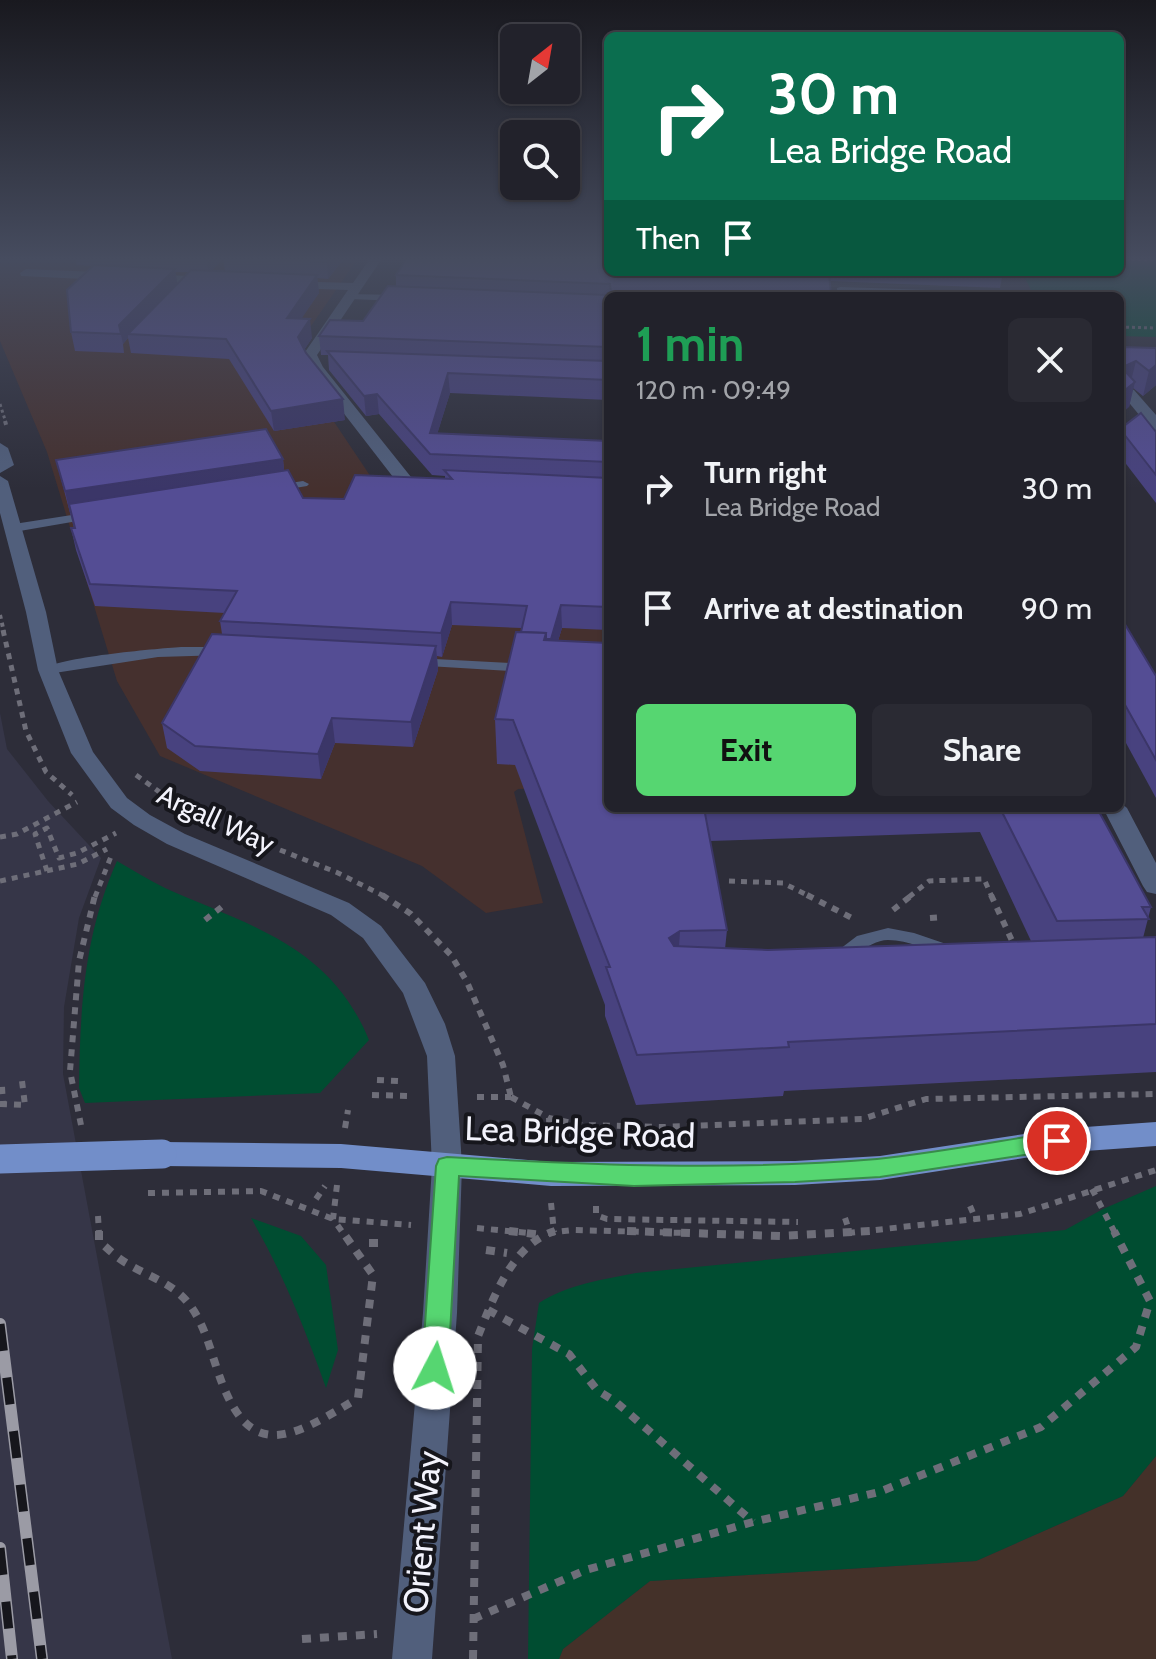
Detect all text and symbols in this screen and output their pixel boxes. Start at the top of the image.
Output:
north arrow [500,24,580,104]
map controls [500,24,580,200]
text: 30 m [768,60,899,128]
icon: right [636,64,740,168]
button: search [500,120,580,200]
text: Lea Bridge Road [768,128,1012,172]
icon: arrive [716,216,760,260]
text: Then [636,220,700,257]
text: 1 min [636,315,744,373]
button: close [1008,318,1092,402]
text: 120 m · 09:49 [636,374,791,406]
text: Turn right [704,454,827,491]
icon: right [636,466,680,510]
text: 30 m [1022,470,1092,507]
text: Lea Bridge Road [704,491,880,523]
icon: arrive [636,586,680,630]
text: Arrive at destination [704,590,964,627]
text: 90 m [1021,590,1092,627]
button: Exit [636,704,856,796]
button: Share [872,704,1092,796]
street label: Argall Way [152,777,280,861]
street label: Lea Bridge Road [464,1107,696,1157]
pin [1023,1107,1091,1175]
icon: arrive [1035,1119,1079,1163]
position arrow [393,1326,477,1410]
street label: Orient Way [394,1449,450,1615]

